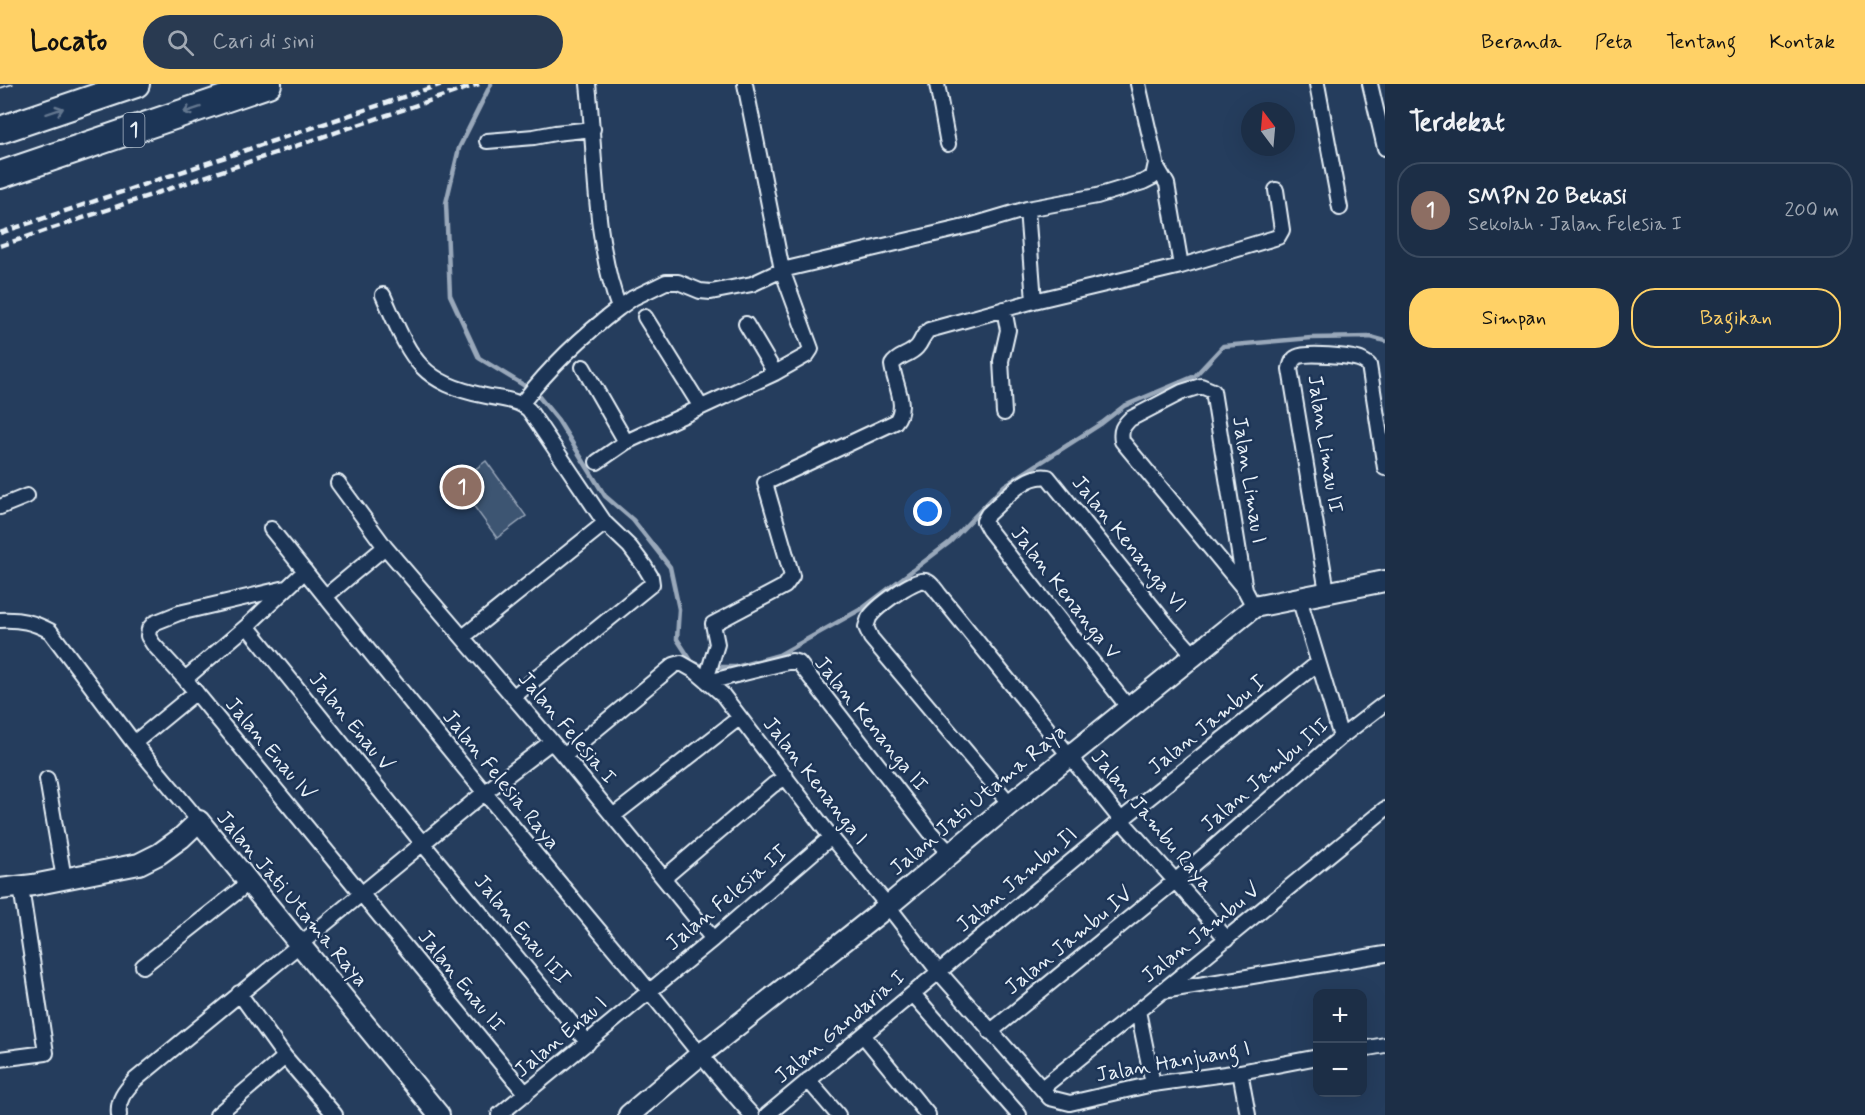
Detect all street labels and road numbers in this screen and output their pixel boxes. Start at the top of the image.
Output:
road number: 1 [124,113,144,147]
street label: Jalan Limau II [1300,373,1350,515]
street label: Jalan Limau I [1225,414,1273,546]
street label: Jalan Kenanga VI [1064,468,1194,620]
street label: Jalan Kenanga V [1004,520,1126,666]
street label: Jalan Kenanga II [806,648,936,800]
street label: Jalan Enau V [302,666,400,778]
street label: Jalan Felesia I [511,666,623,790]
street label: Jalan Jambu I [1142,669,1272,781]
street label: Jalan Enau IV [219,691,322,807]
street label: Jalan Felesia Raya [436,704,566,856]
street label: Jalan Kenanga I [755,709,875,853]
street label: Jalan Jambu III [1195,712,1335,838]
street label: Jalan Jati Utama Raya [884,718,1072,882]
street label: Jalan Jambu Raya [1084,744,1220,898]
street label: Jalan Jati Utama Raya [210,805,374,993]
street label: Jalan Jambu II [950,821,1084,939]
street label: Jalan Felesia II [660,839,794,957]
street label: Jalan Enau III [467,869,577,991]
street label: Jalan Jambu V [1136,876,1267,990]
street label: Jalan Jambu IV [999,880,1139,1001]
street label: Jalan Enau II [411,924,511,1038]
street label: Jalan Gandaria I [769,964,911,1090]
street label: Jalan Enau I [509,990,613,1084]
street label: Jalan Hanjuang I [1094,1035,1253,1091]

